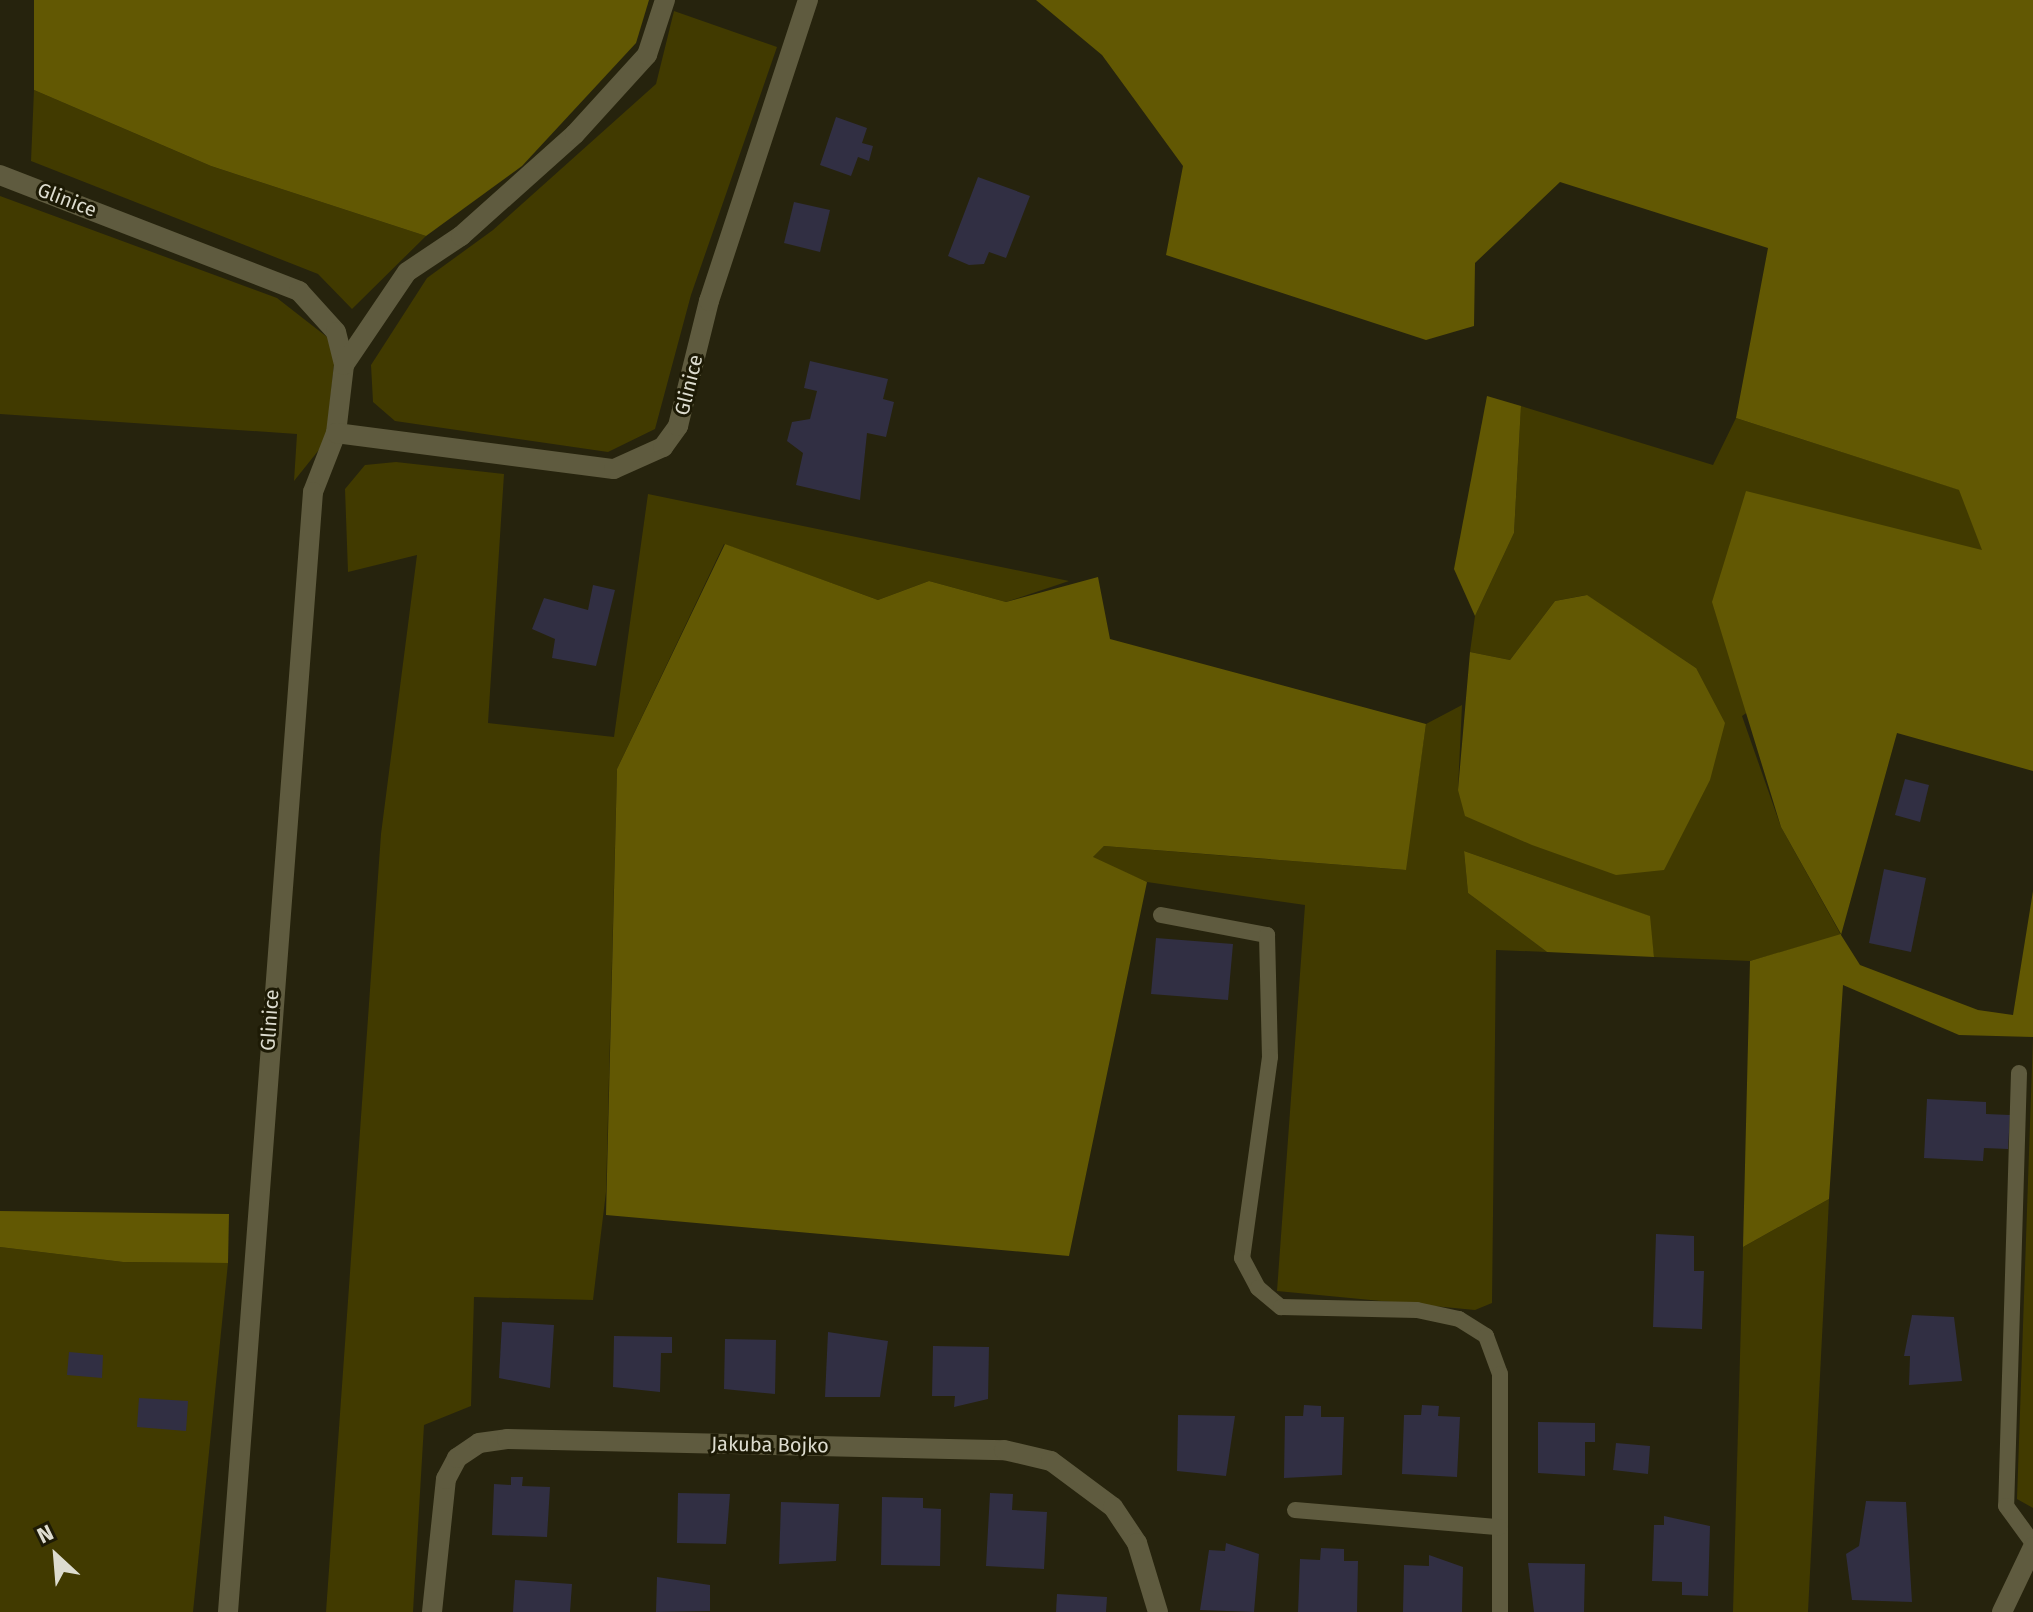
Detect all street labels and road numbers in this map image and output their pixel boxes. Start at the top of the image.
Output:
street label: Glinice [34,178,100,222]
street label: Glinice [670,352,708,418]
street label: Glinice [256,988,284,1052]
street label: Jakuba Bojko [711,1432,829,1458]

